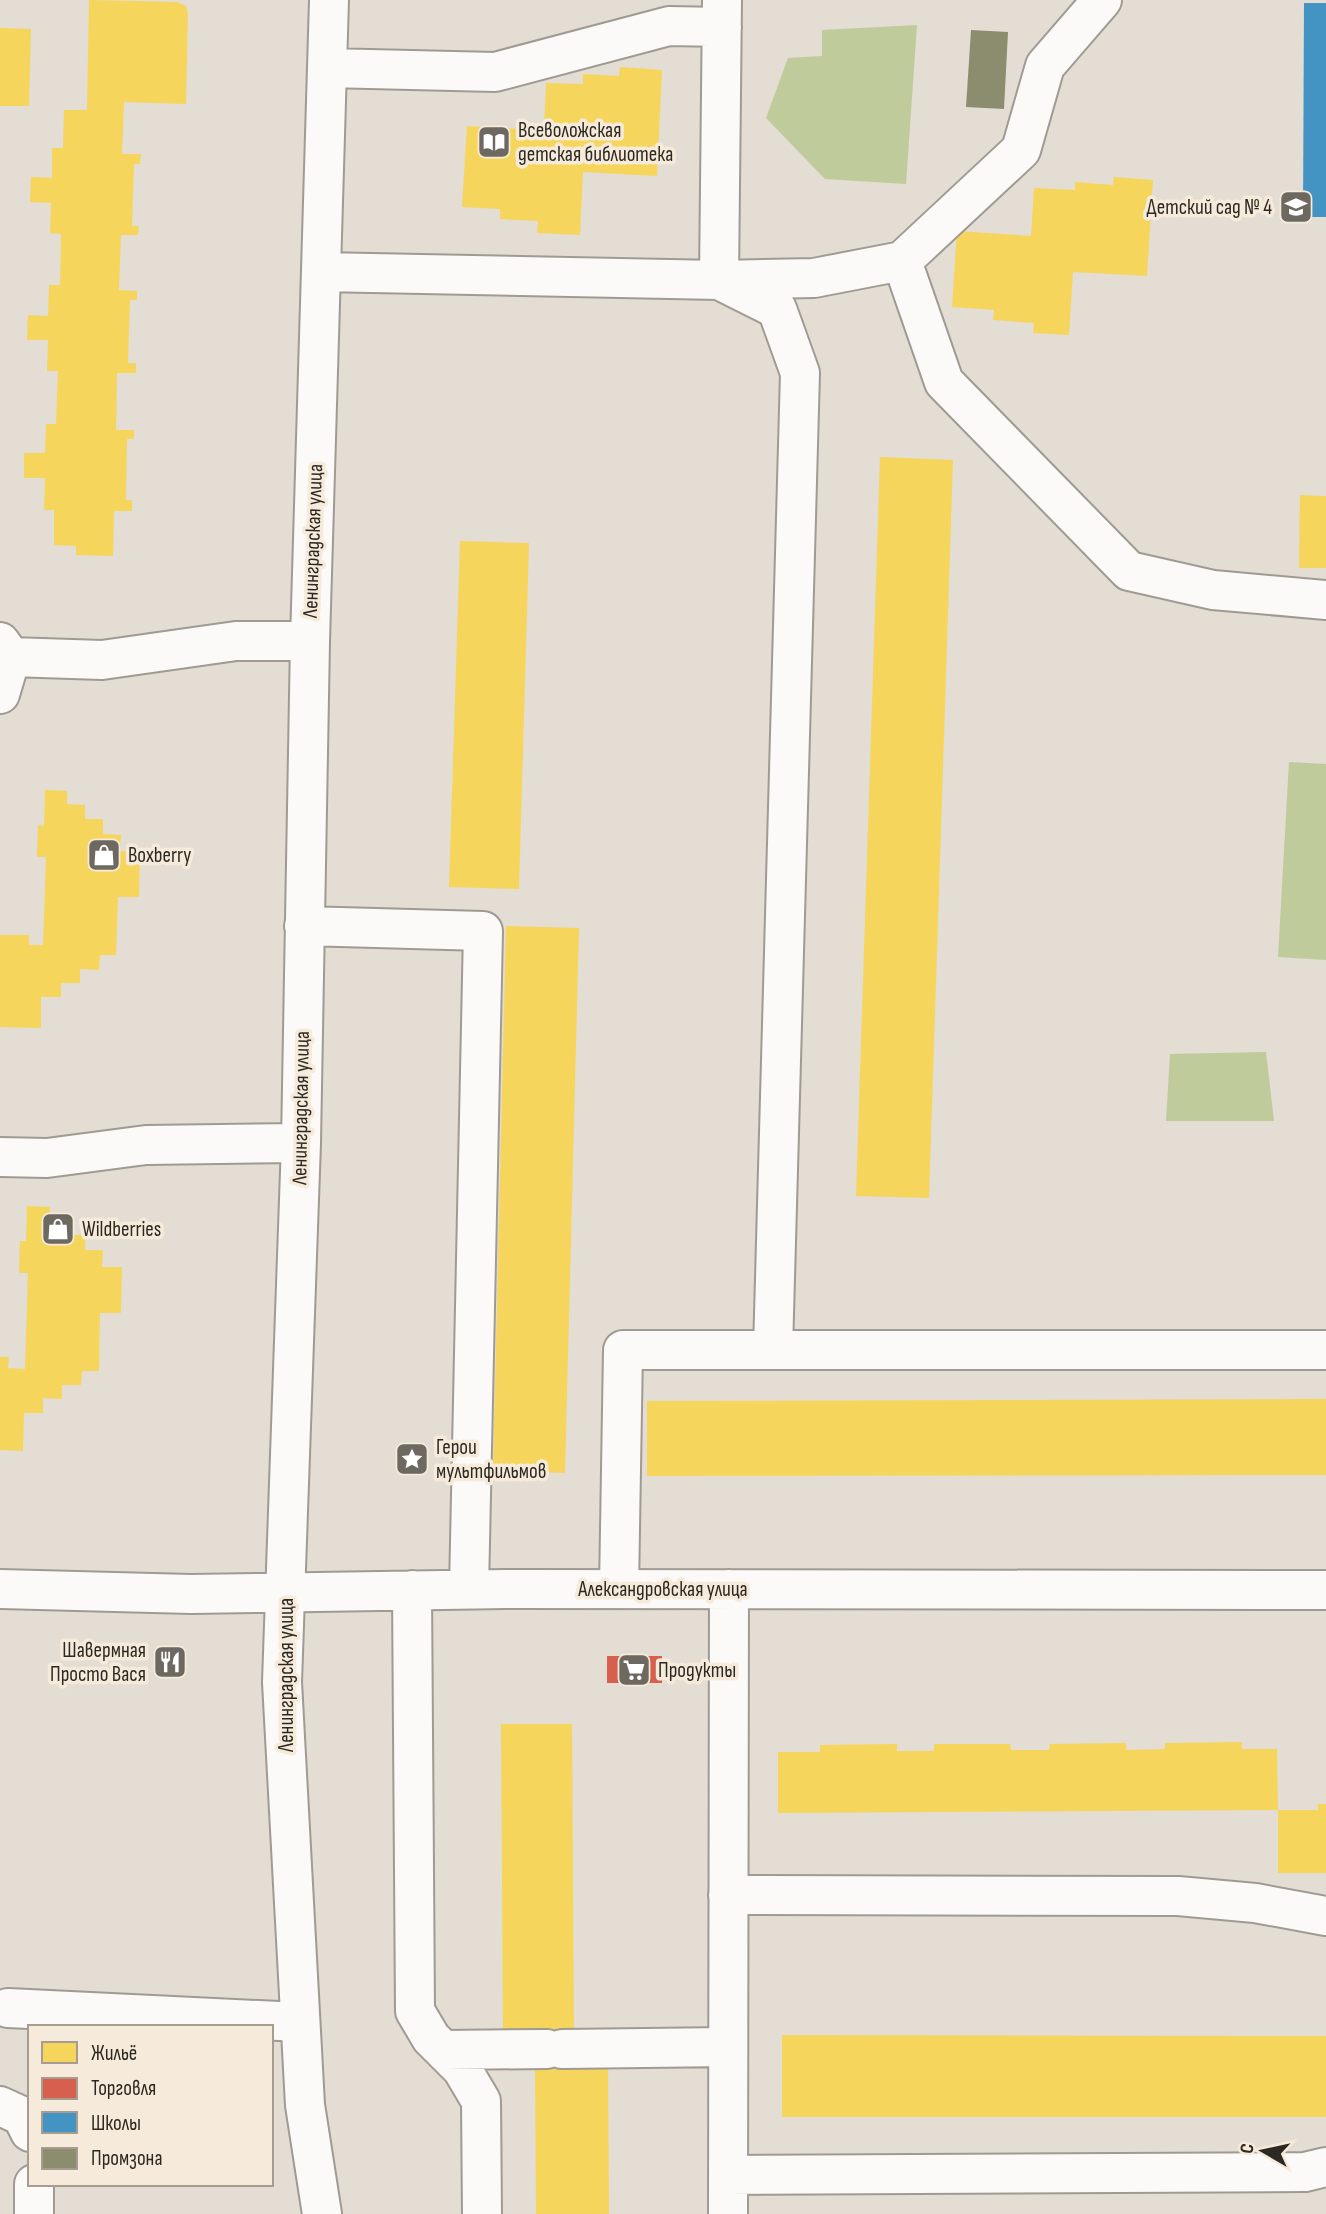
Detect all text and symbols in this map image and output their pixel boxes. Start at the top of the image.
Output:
place label: Всеволожская детская библиотека [518,118,673,167]
library icon: Всеволожская детская библиотека [475,123,513,161]
school or university icon: Детский сад № 4 [1277,188,1315,226]
place label: Детский сад № 4 [1147,195,1272,220]
street label: Ленинградская улица [298,464,328,619]
shop icon: Boxberry [85,836,123,874]
place label: Boxberry [128,843,191,868]
street label: Ленинградская улица [287,1031,315,1186]
shop icon: Wildberries [39,1210,77,1248]
place label: Wildberries [82,1217,161,1242]
place label: Герои мультфильмов [436,1435,547,1484]
place icon: Герои мультфильмов [393,1440,431,1478]
street label: Александровская улица [577,1577,748,1602]
street label: Ленинградская улица [274,1598,299,1753]
place label: Шавермная Просто Вася [50,1638,146,1687]
restaurant icon: Шавермная Просто Вася [151,1643,189,1681]
supermarket icon: Продукты [615,1651,653,1689]
place label: Продукты [658,1658,736,1683]
legend [28,2025,273,2186]
text: Жильё [91,2041,137,2066]
text: Торговля [91,2076,156,2101]
text: Школы [91,2111,141,2136]
north arrow [1228,2116,1298,2186]
text: С [1236,2142,1260,2155]
text: Промзона [91,2146,162,2171]

